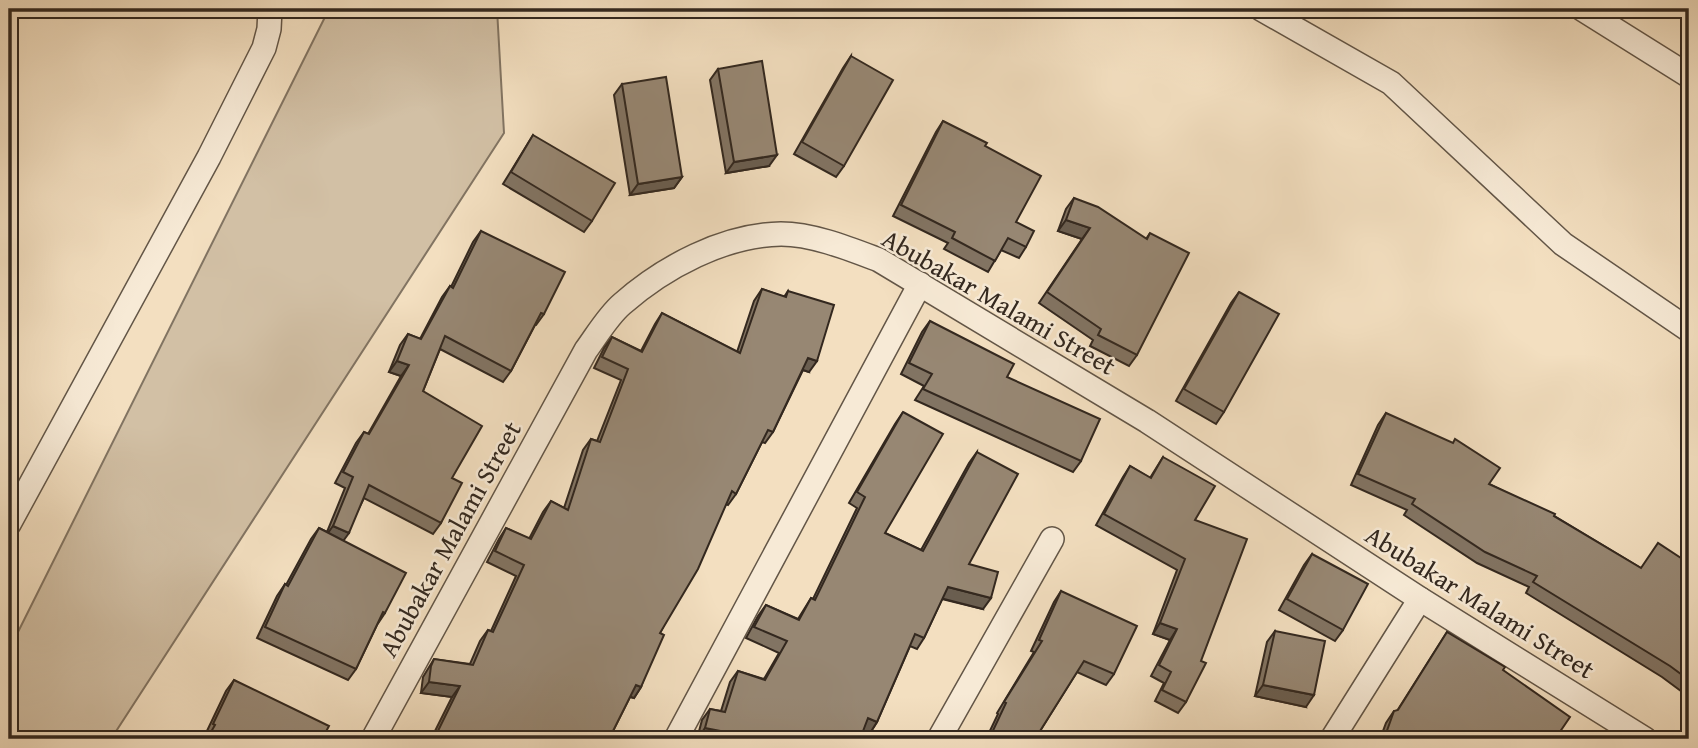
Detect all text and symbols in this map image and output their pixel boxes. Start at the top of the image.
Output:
street label: Abubakar Malami Street [875,219,1123,385]
street label: Abubakar Malami Street [368,414,531,664]
street label: Abubakar Malami Street [1358,515,1603,688]

